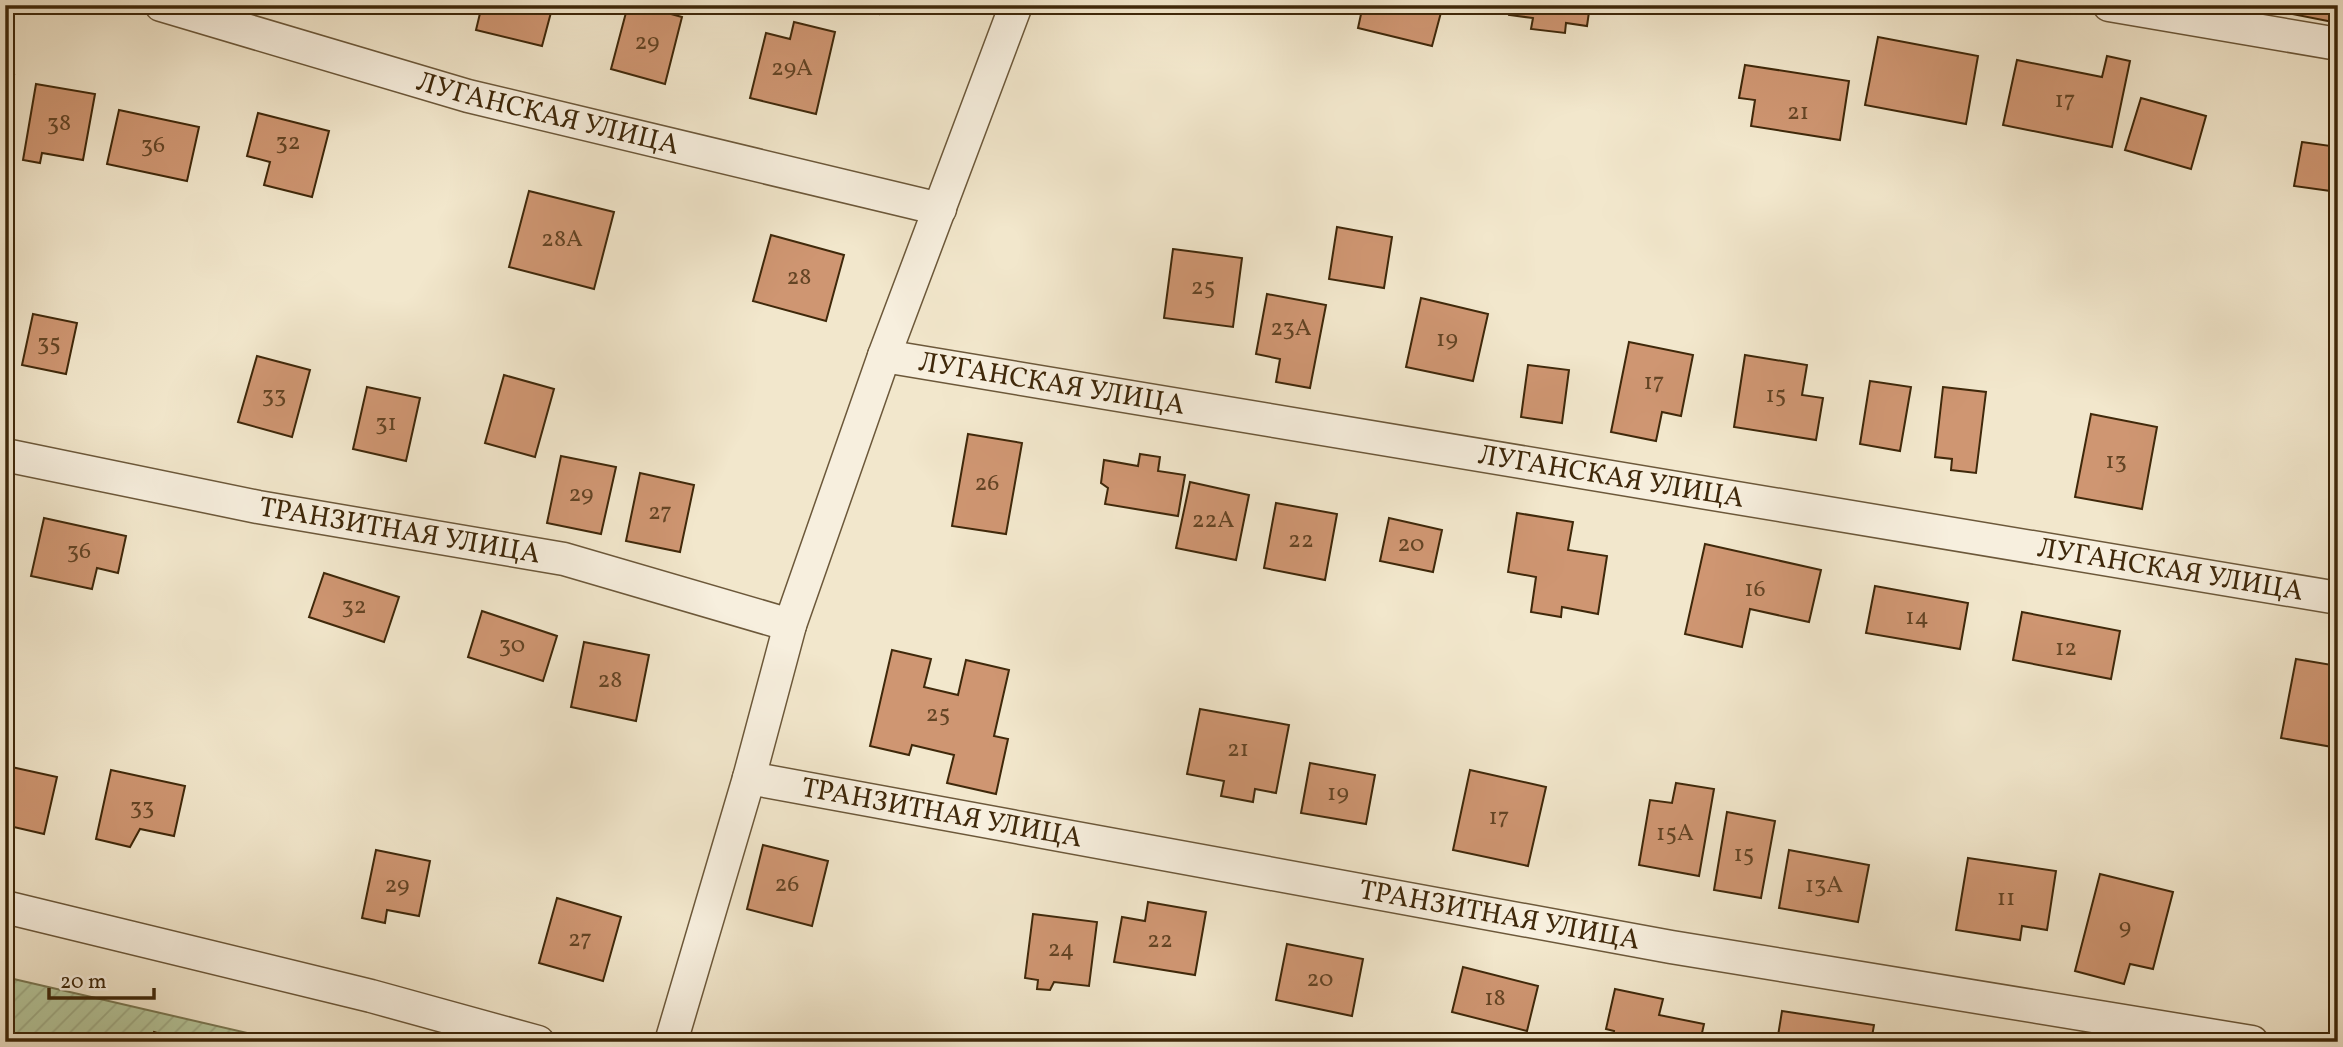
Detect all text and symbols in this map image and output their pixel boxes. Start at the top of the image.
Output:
house number: 29 [634,26,660,60]
house number: 29А [771,52,813,86]
street label: ЛУГАНСКАЯ УЛИЦА [412,62,683,165]
house number: 17 [2055,84,2075,118]
house number: 21 [1787,96,1809,130]
house number: 38 [47,107,71,141]
house number: 32 [275,126,301,160]
house number: 36 [141,129,165,163]
house number: 28А [541,223,583,257]
house number: 28 [786,261,812,295]
house number: 25 [1191,271,1215,305]
house number: 23А [1270,312,1312,346]
house number: 19 [1436,323,1458,357]
house number: 35 [37,327,61,361]
street label: ЛУГАНСКАЯ УЛИЦА [916,343,1188,425]
house number: 17 [1644,366,1664,400]
house number: 33 [262,379,286,413]
house number: 15 [1766,379,1786,413]
house number: 31 [375,407,397,441]
street label: ЛУГАНСКАЯ УЛИЦА [1475,436,1747,518]
house number: 13 [2105,445,2127,479]
house number: 26 [974,467,1000,501]
house number: 29 [568,478,594,512]
street label: ТРАНЗИТНАЯ УЛИЦА [256,488,544,574]
house number: 27 [648,496,672,530]
house number: 22А [1192,504,1234,538]
house number: 22 [1288,524,1314,558]
house number: 20 [1397,528,1425,562]
street label: ЛУГАНСКАЯ УЛИЦА [2034,529,2307,611]
house number: 36 [67,535,91,569]
house number: 16 [1744,573,1766,607]
house number: 32 [341,590,367,624]
house number: 14 [1905,601,1929,635]
house number: 30 [499,629,525,663]
house number: 12 [2055,632,2077,666]
house number: 28 [597,664,623,698]
house number: 25 [926,698,950,732]
house number: 21 [1227,733,1249,767]
street label: ТРАНЗИТНАЯ УЛИЦА [798,768,1086,858]
house number: 19 [1327,777,1349,811]
house number: 33 [130,791,154,825]
house number: 17 [1489,801,1509,835]
house number: 15А [1656,817,1694,851]
house number: 15 [1734,838,1754,872]
house number: 26 [774,868,800,902]
house number: 29 [384,869,410,903]
house number: 13А [1805,869,1843,903]
street label: ТРАНЗИТНАЯ УЛИЦА [1356,871,1643,960]
house number: 11 [1997,882,2015,916]
house number: 9 [2119,911,2131,945]
house number: 27 [568,923,592,957]
house number: 22 [1147,924,1173,958]
house number: 24 [1048,933,1074,967]
scale bar [49,956,154,1000]
house number: 20 [1306,963,1334,997]
text: 20 m [60,968,106,997]
house number: 18 [1484,982,1506,1016]

